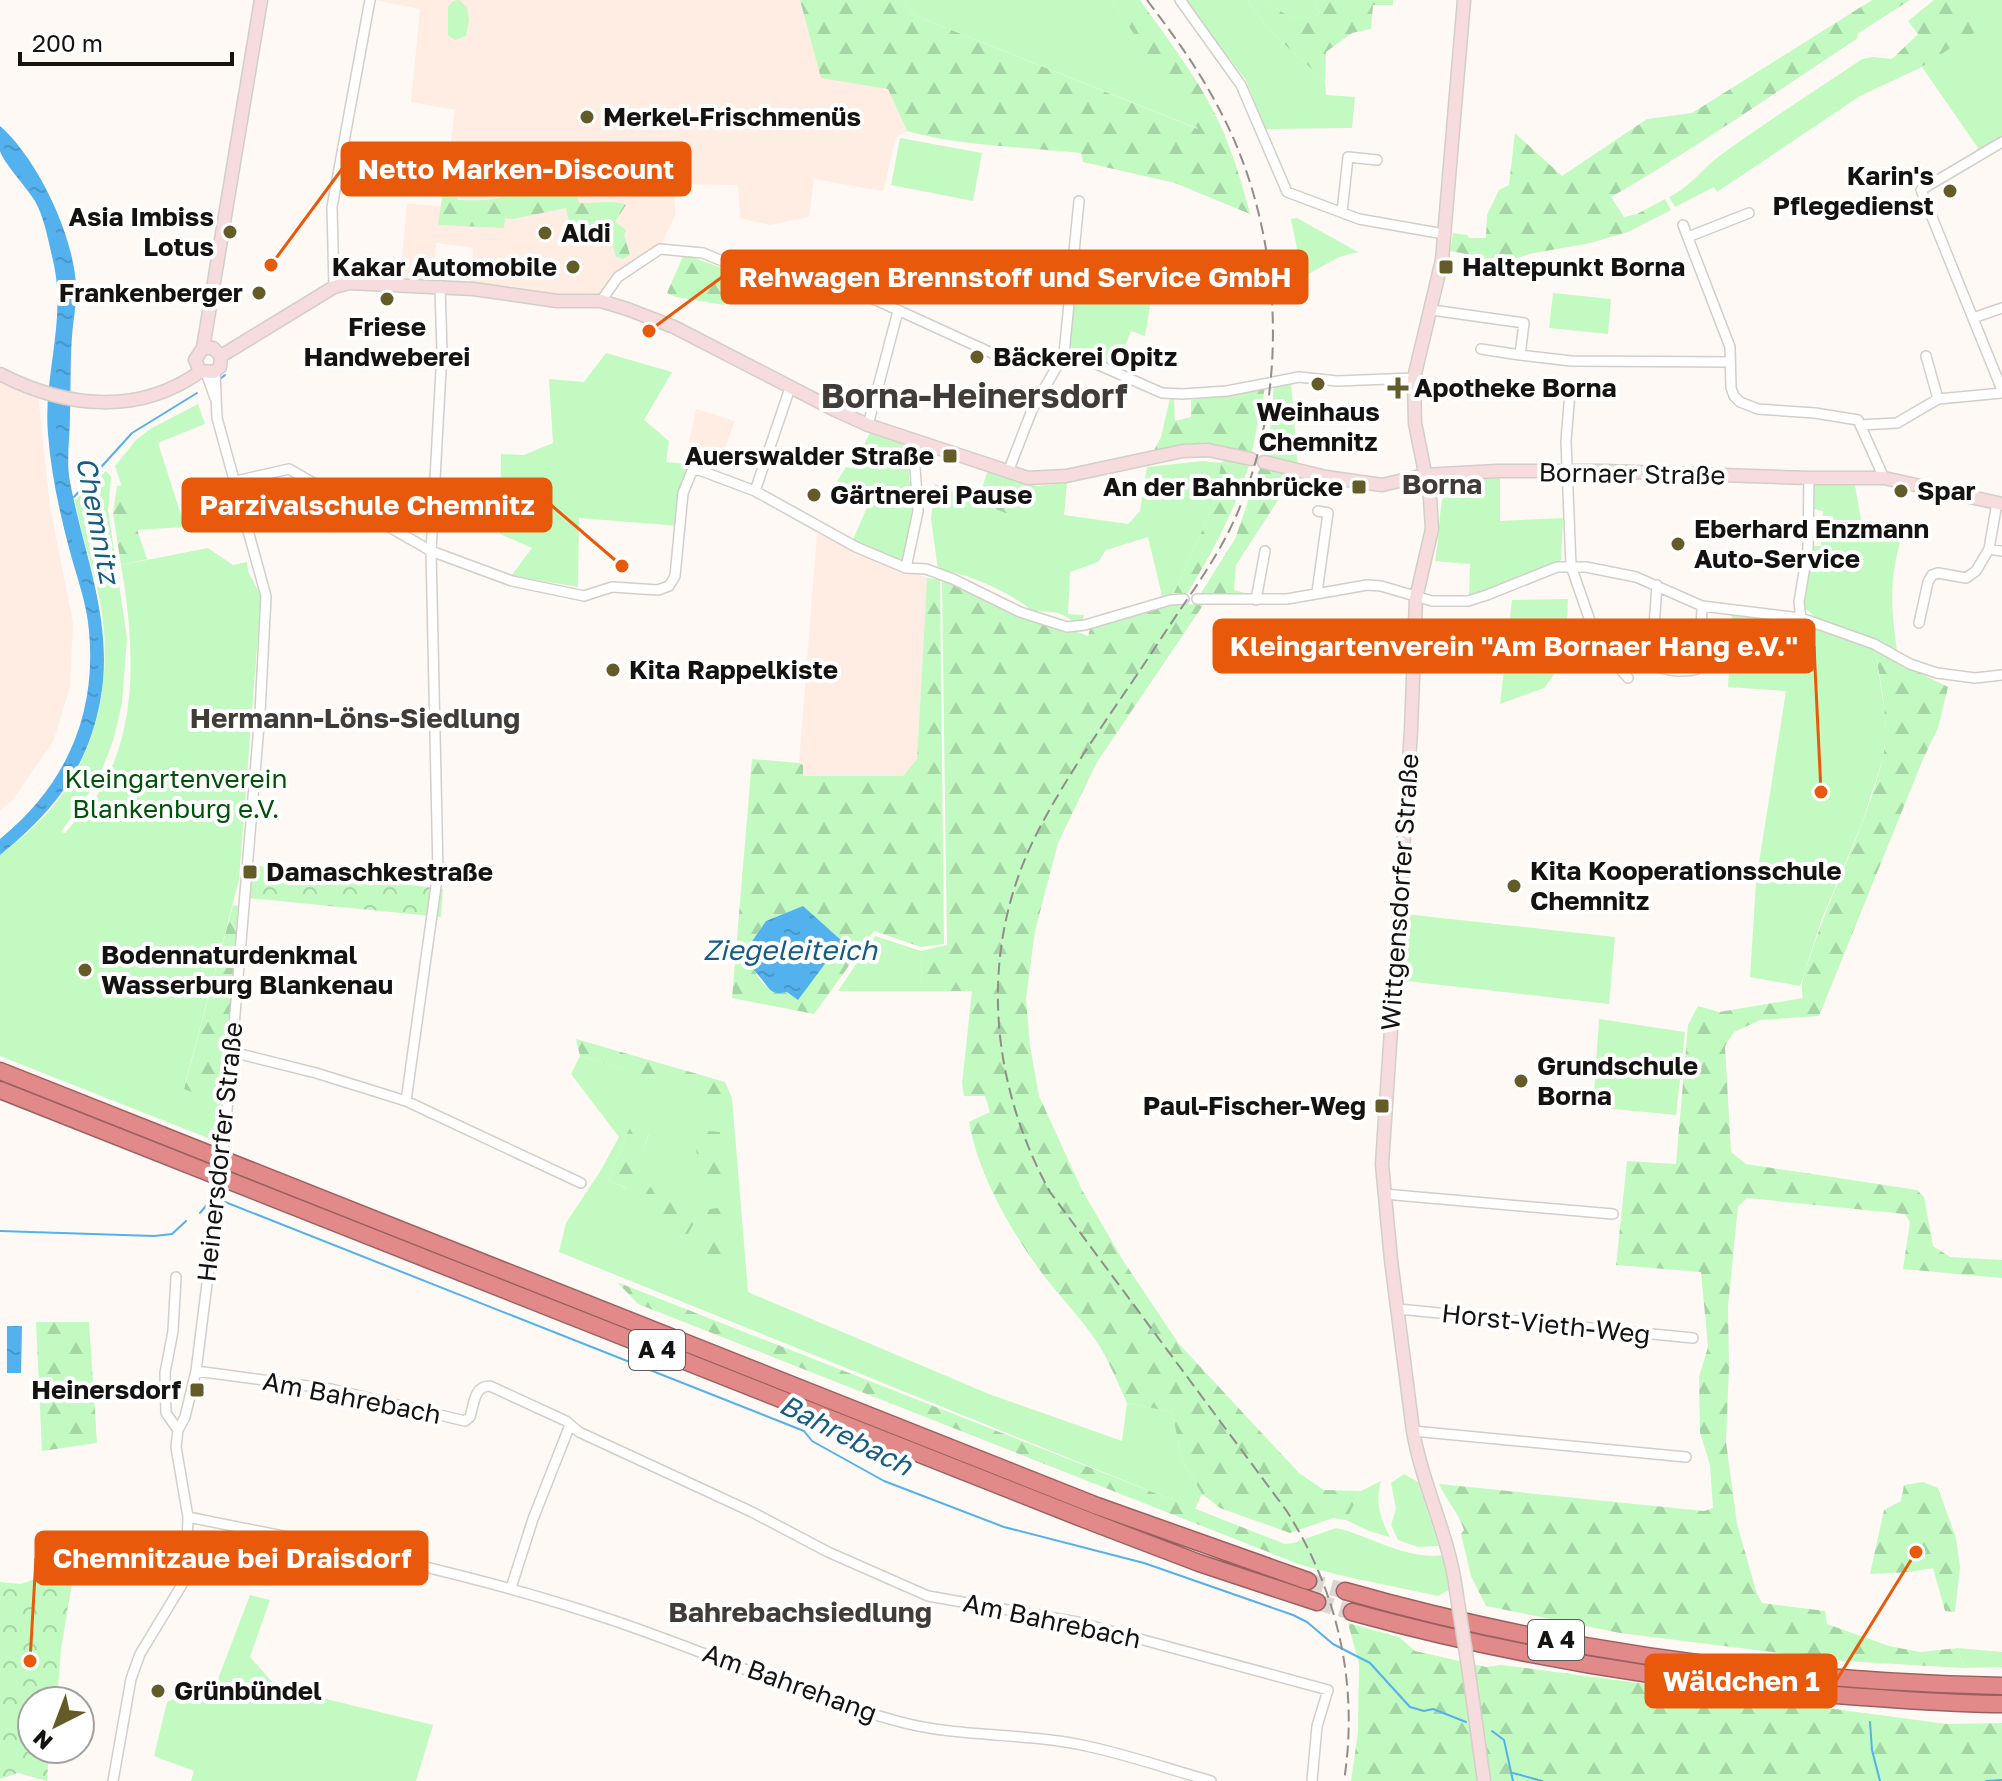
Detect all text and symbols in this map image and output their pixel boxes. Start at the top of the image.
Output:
scale bar [20,16,232,66]
text: 200 m [32,28,103,57]
place label: Merkel-Frischmenüs [603,101,861,132]
marker: Merkel-Frischmenüs [578,108,596,126]
callout: Netto Marken-Discount [342,143,690,195]
text: Netto Marken-Discount [358,152,674,185]
place label: Karin's Pflegedienst [1773,160,1934,221]
marker: Karin's Pflegedienst [1941,182,1959,200]
place label: Asia Imbiss Lotus [69,201,214,262]
place label: Aldi [561,217,611,248]
marker: Asia Imbiss Lotus [221,223,239,241]
marker: Aldi [536,224,554,242]
place label: Kakar Automobile [332,251,557,282]
callout: Rehwagen Brennstoff und Service GmbH [722,251,1307,303]
place label: Haltepunkt Borna [1462,251,1685,282]
marker: Kakar Automobile [564,258,582,276]
marker: Haltepunkt Borna [1437,258,1455,276]
text: Rehwagen Brennstoff und Service GmbH [738,260,1292,293]
place label: Frankenberger [59,277,243,308]
marker: Frankenberger [250,284,268,302]
marker: Friese Handweberei [378,290,396,308]
place label: Friese Handweberei [304,311,470,372]
place label: Bäckerei Opitz [993,341,1177,372]
marker: Bäckerei Opitz [968,348,986,366]
place label: Apotheke Borna [1414,372,1617,403]
district label: Borna-Heinersdorf [821,375,1128,415]
marker: Weinhaus Chemnitz [1309,375,1327,393]
marker: Apotheke Borna [1389,379,1407,397]
place label: Weinhaus Chemnitz [1256,396,1380,457]
place label: Auerswalder Straße [685,440,934,471]
marker: Auerswalder Straße [941,447,959,465]
water label: Chemnitz [70,454,127,589]
street label: Bornaer Straße [1538,456,1726,491]
district label: Borna [1402,467,1482,500]
place label: An der Bahnbrücke [1103,471,1343,502]
place label: Spar [1917,475,1976,506]
marker: An der Bahnbrücke [1350,478,1368,496]
callout: Parzivalschule Chemnitz [183,479,551,531]
place label: Gärtnerei Pause [830,479,1033,510]
marker: Spar [1892,482,1910,500]
marker: Gärtnerei Pause [805,486,823,504]
text: Parzivalschule Chemnitz [199,488,535,521]
place label: Eberhard Enzmann Auto-Service [1694,513,1929,574]
marker: Eberhard Enzmann Auto-Service [1669,535,1687,553]
callout: Kleingartenverein "Am Bornaer Hang e.V." [1214,620,1814,672]
text: Kleingartenverein "Am Bornaer Hang e.V." [1230,629,1798,662]
place label: Kita Rappelkiste [629,654,838,685]
marker: Kita Rappelkiste [604,661,622,679]
district label: Hermann-Löns-Siedlung [190,701,520,734]
street label: Wittgensdorfer Straße [1374,752,1425,1032]
park label: Kleingartenverein Blankenburg e.V. [64,763,288,824]
place label: Kita Kooperationsschule Chemnitz [1530,855,1842,916]
place label: Damaschkestraße [266,856,493,887]
marker: Damaschkestraße [241,863,259,881]
marker: Kita Kooperationsschule Chemnitz [1505,877,1523,895]
water label: Ziegeleiteich [703,933,879,966]
place label: Bodennaturdenkmal Wasserburg Blankenau [101,939,393,1000]
marker: Bodennaturdenkmal Wasserburg Blankenau [76,961,94,979]
street label: Heinersdorfer Straße [190,1020,249,1283]
place label: Grundschule Borna [1537,1050,1698,1111]
marker: Grundschule Borna [1512,1072,1530,1090]
place label: Paul-Fischer-Weg [1143,1090,1366,1121]
marker: Paul-Fischer-Weg [1373,1097,1391,1115]
street label: Horst-Vieth-Weg [1440,1297,1652,1350]
road number: A 4 [629,1330,685,1370]
street label: Am Bahrebach [260,1365,444,1430]
place label: Heinersdorf [31,1374,182,1405]
marker: Heinersdorf [188,1381,206,1399]
water label: Bahrebach [774,1387,920,1483]
callout: Chemnitzaue bei Draisdorf [36,1532,427,1584]
text: Chemnitzaue bei Draisdorf [52,1541,412,1574]
street label: Am Bahrebach [960,1587,1144,1654]
district label: Bahrebachsiedlung [668,1595,932,1628]
road number: A 4 [1528,1620,1584,1660]
street label: Am Bahrehang [699,1637,881,1728]
callout: Wäldchen 1 [1646,1655,1836,1707]
text: Wäldchen 1 [1662,1664,1820,1697]
place label: Grünbündel [174,1675,322,1706]
marker: Grünbündel [149,1682,167,1700]
north arrow [16,1685,96,1765]
text: N [27,1725,58,1756]

